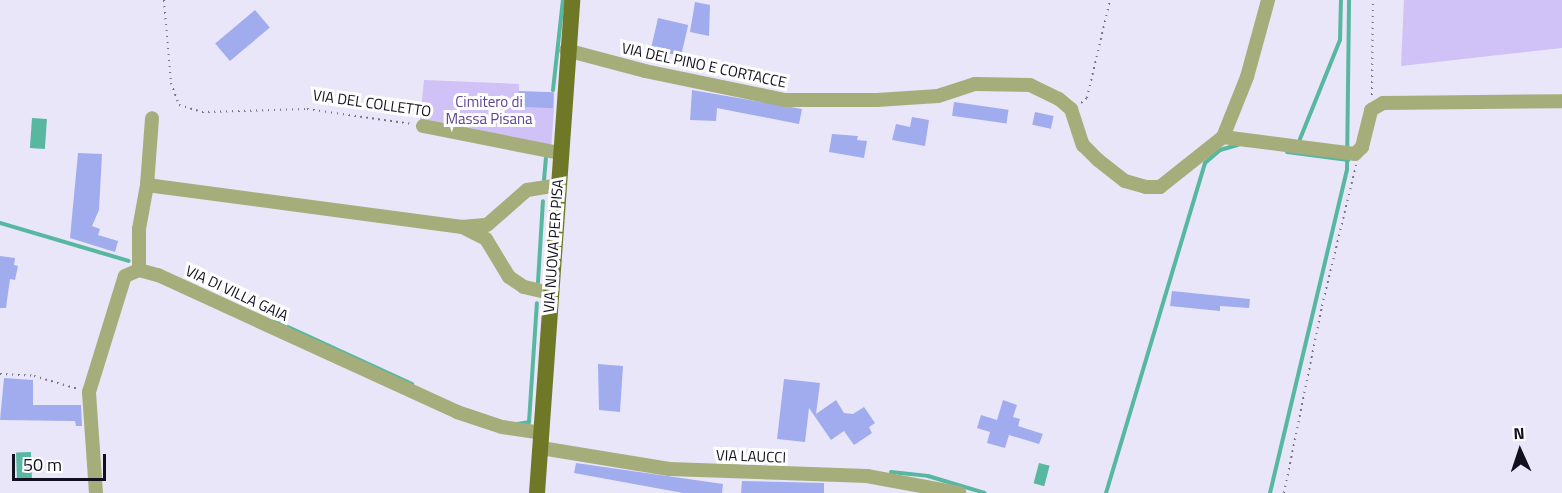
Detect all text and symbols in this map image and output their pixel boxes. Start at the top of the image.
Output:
street label: VIA DEL PINO E CORTACCE [620,39,788,91]
street label: VIA DEL COLLETTO [312,86,432,120]
park label: Cimitero di Massa Pisana [445,92,533,127]
street label: VIA NUOVA PER PISA [539,179,567,313]
street label: VIA DI VILLA GAIA [183,261,291,325]
north arrow [1490,421,1550,481]
text: N [1513,421,1525,445]
scale bar [15,442,110,480]
street label: VIA LAUCCI [716,446,786,466]
text: 50 m [23,451,62,478]

